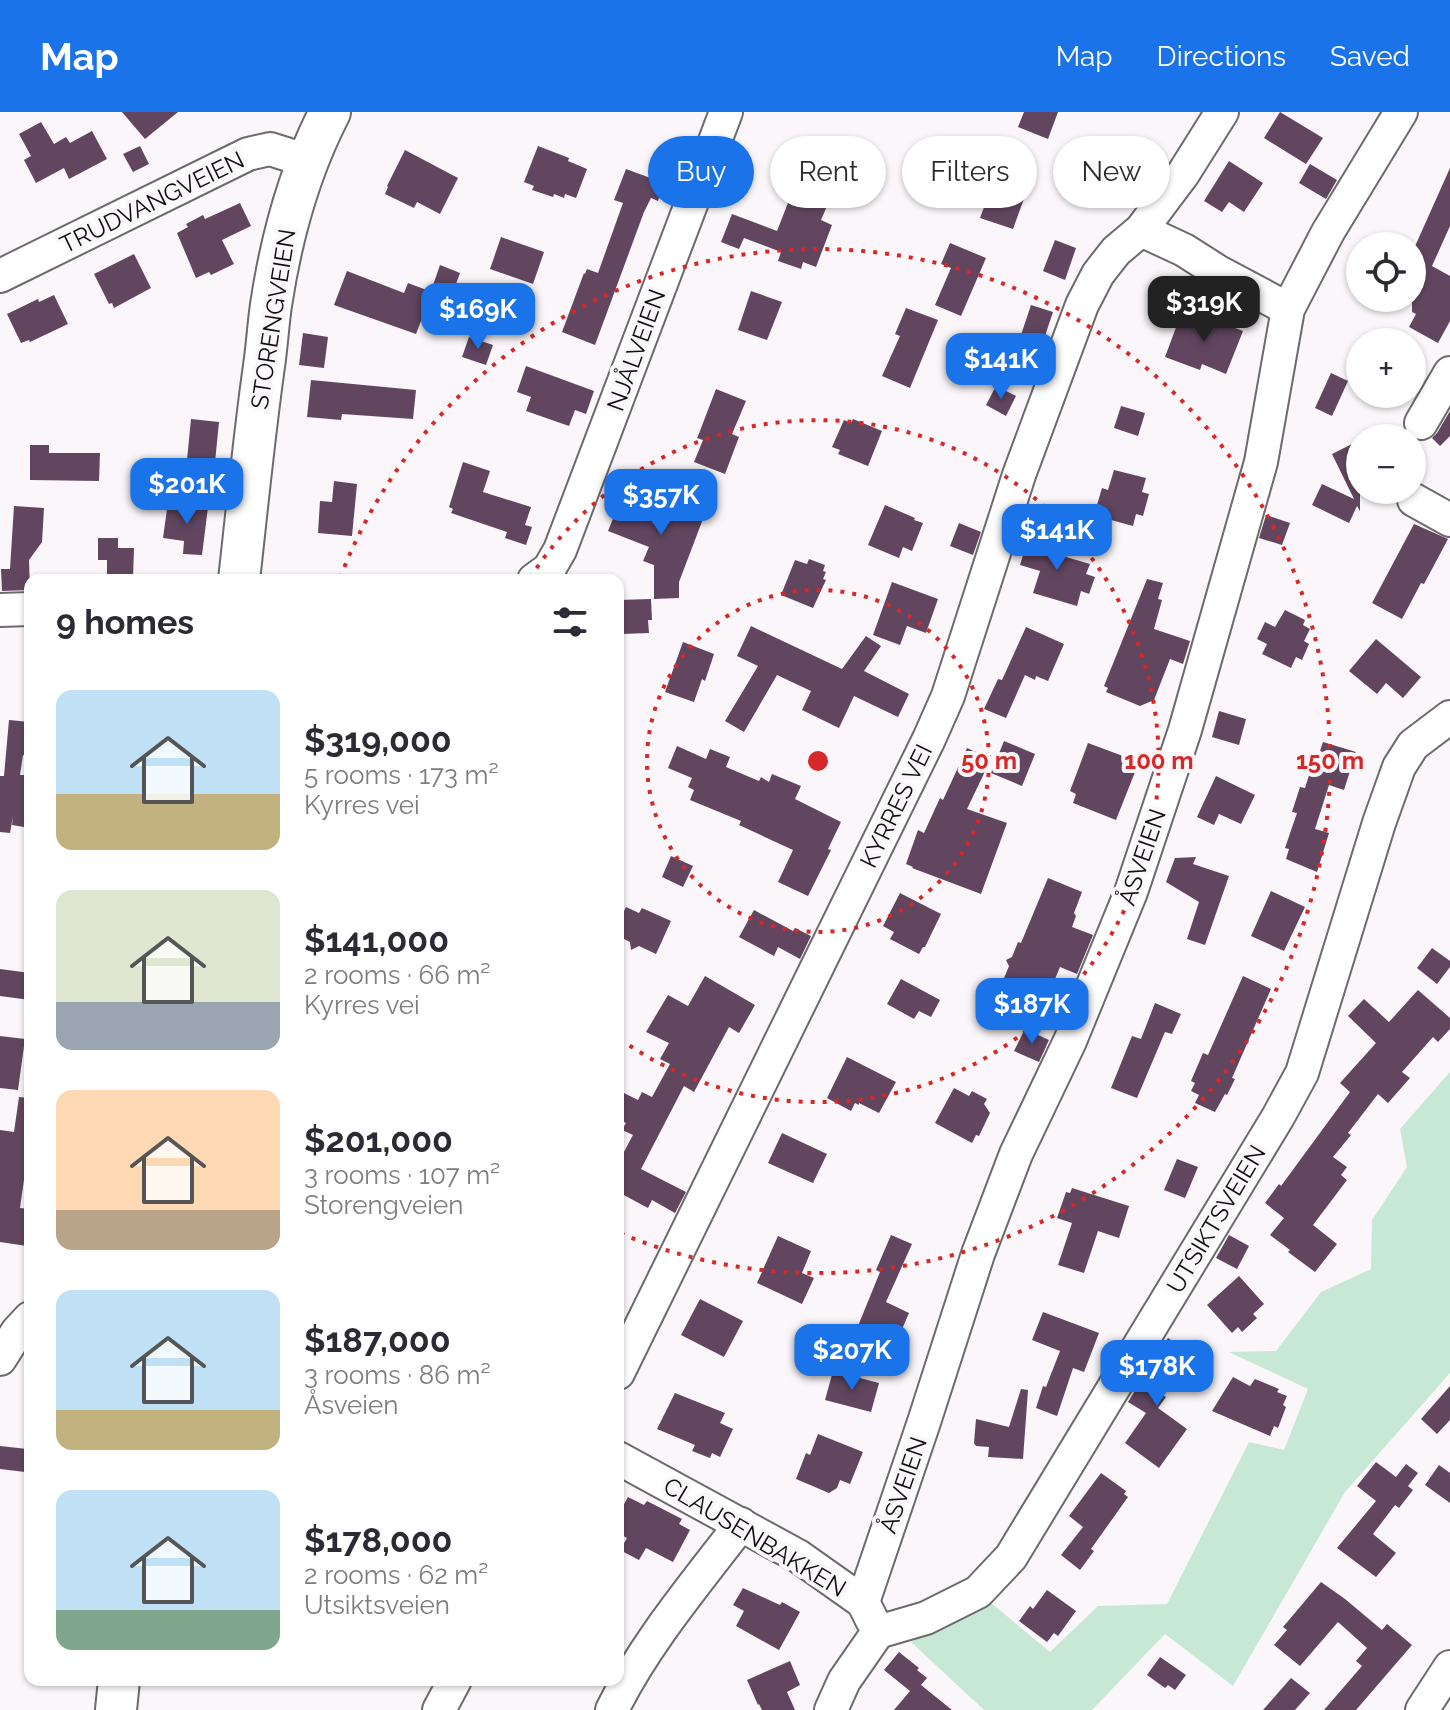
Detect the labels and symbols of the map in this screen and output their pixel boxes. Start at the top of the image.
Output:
street label: TRUDVANGVEIEN [55,145,249,259]
street label: STORENGVEIEN [244,227,302,411]
pin: $319K [1148,276,1260,344]
pin: $169K [422,283,534,351]
street label: NJÅLVEIEN [601,285,671,415]
pin: $141K [945,333,1057,401]
pin: $201K [131,458,243,526]
pin: $357K [605,469,717,537]
pin: $141K [1001,504,1113,572]
street label: KYRRES VEI [854,740,938,872]
text: 50 m [961,746,1017,775]
text: 100 m [1124,746,1194,775]
text: 150 m [1296,746,1364,775]
centre of rings [804,747,832,775]
street label: ÅSVEIEN [1112,805,1172,909]
pin: $187K [976,978,1088,1046]
street label: UTSIKTSVEIEN [1160,1140,1272,1298]
pin: $207K [796,1324,908,1392]
pin: $178K [1101,1340,1213,1408]
street label: ÅSVEIEN [873,1433,933,1537]
street label: CLAUSENBAKKEN [659,1471,851,1603]

